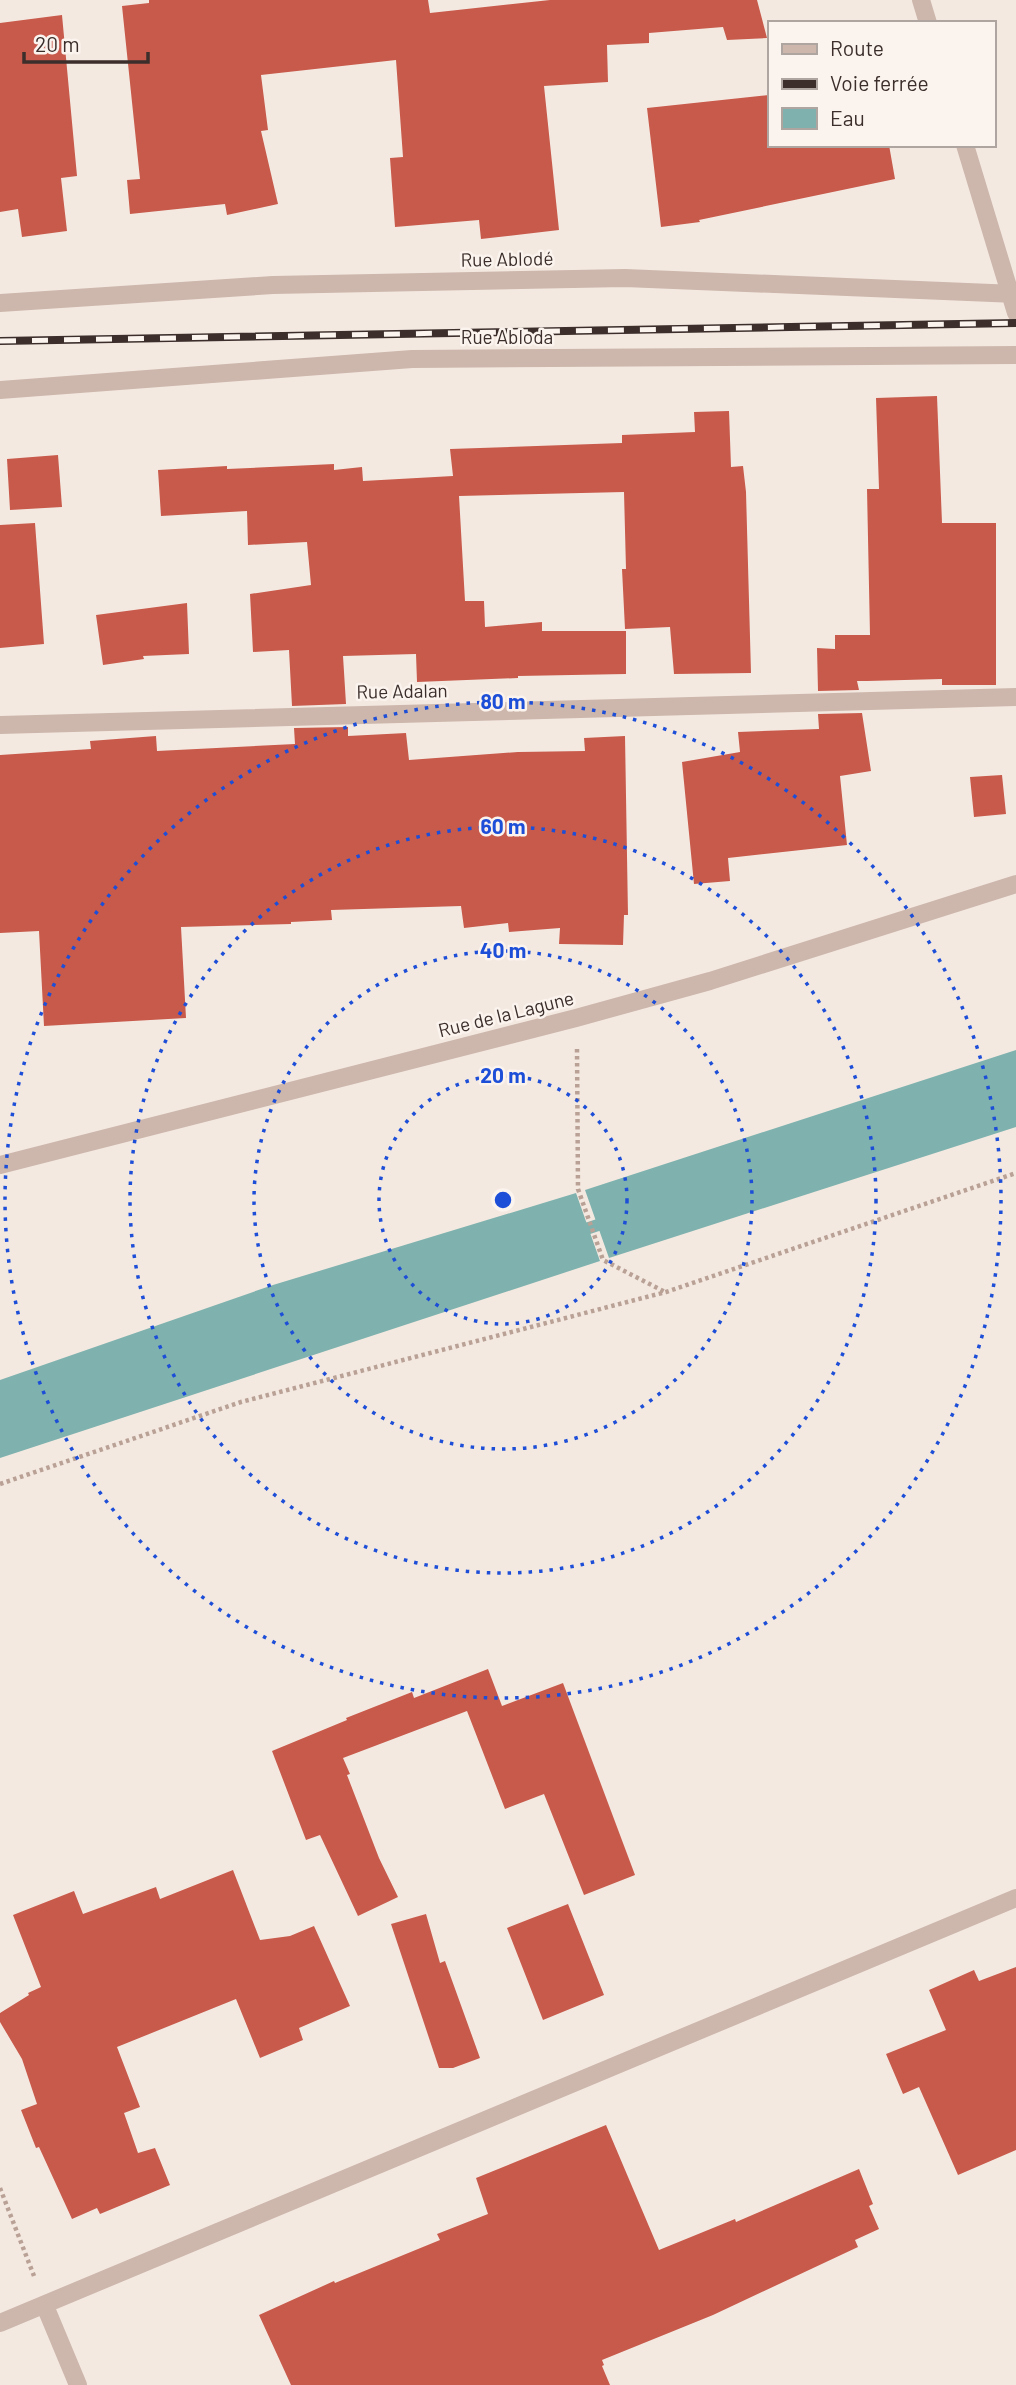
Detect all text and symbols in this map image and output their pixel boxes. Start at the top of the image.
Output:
scale bar [24,21,149,65]
legend [768,21,995,147]
text: 20 m [35,31,80,56]
text: Route [830,35,884,60]
text: Voie ferrée [830,70,929,95]
text: Eau [830,105,865,130]
street label: Rue Ablodé [460,246,554,271]
street label: Rue Abloda [461,325,553,348]
street label: Rue Adalan [356,678,448,703]
text: 80 m [480,688,526,713]
text: 60 m [481,813,525,838]
text: 40 m [480,937,526,962]
street label: Rue de la Lagune [436,986,576,1041]
text: 20 m [480,1062,526,1087]
centre of rings [491,1188,515,1212]

